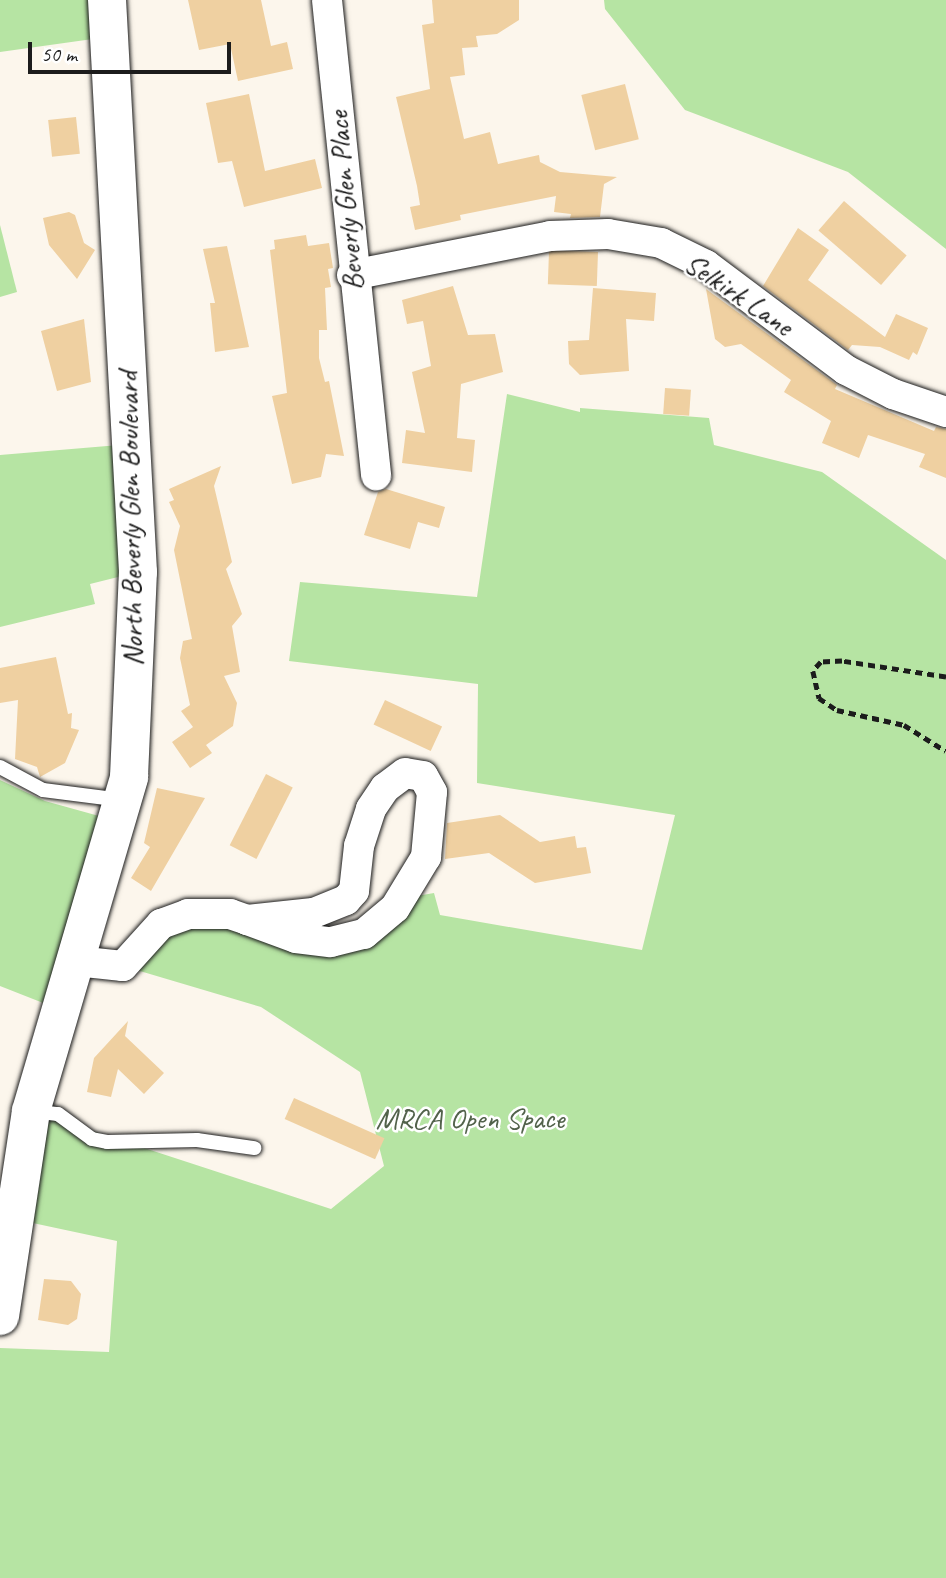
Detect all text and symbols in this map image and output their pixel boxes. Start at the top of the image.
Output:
scale bar [32,28,234,72]
text: 50 m [41,41,77,67]
street label: Beverly Glen Place [319,109,371,293]
street label: Selkirk Lane [678,244,800,344]
street label: North Beverly Glen Boulevard [109,370,151,668]
park label: MRCA Open Space [375,1100,565,1136]

